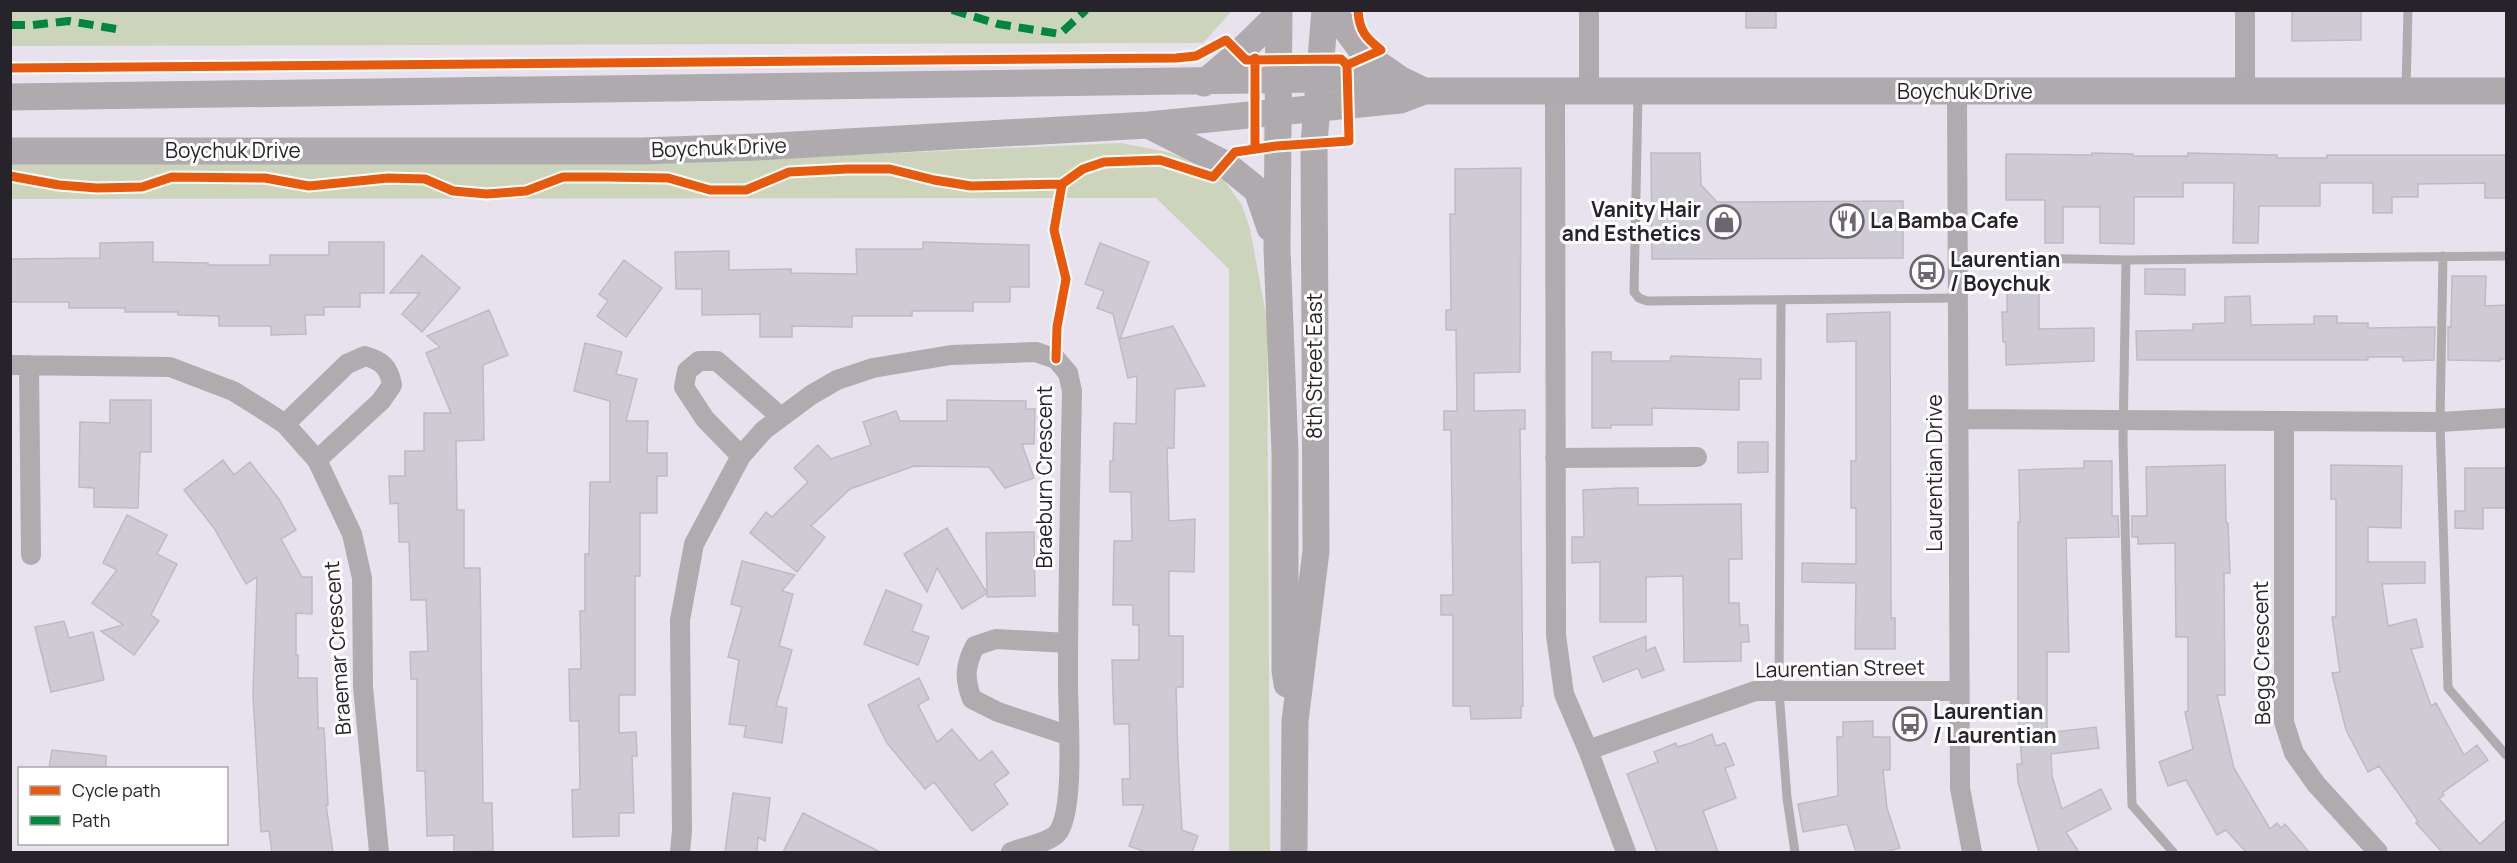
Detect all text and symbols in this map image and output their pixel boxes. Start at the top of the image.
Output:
street label: Boychuk Drive [1897,77,2033,105]
street label: Boychuk Drive [651,131,787,163]
street label: Boychuk Drive [165,136,301,164]
place label: Vanity Hair and Esthetics [1562,195,1701,247]
restaurant icon: La Bamba Cafe [1829,203,1865,239]
shop icon: Vanity Hair and Esthetics [1706,204,1742,240]
place label: La Bamba Cafe [1870,206,2019,234]
place label: Laurentian / Boychuk [1950,245,2060,297]
bus stop icon: Laurentian / Boychuk [1909,254,1945,290]
street label: 8th Street East [1300,293,1328,439]
street label: Braeburn Crescent [1030,386,1058,568]
street label: Laurentian Drive [1920,394,1948,552]
street label: Braemar Crescent [317,560,357,736]
street label: Begg Crescent [2246,581,2276,725]
street label: Laurentian Street [1755,653,1925,683]
place label: Laurentian / Laurentian [1933,697,2057,749]
bus stop icon: Laurentian / Laurentian [1892,706,1928,742]
legend [18,767,228,845]
text: Cycle path [72,778,161,802]
text: Path [72,808,110,832]

